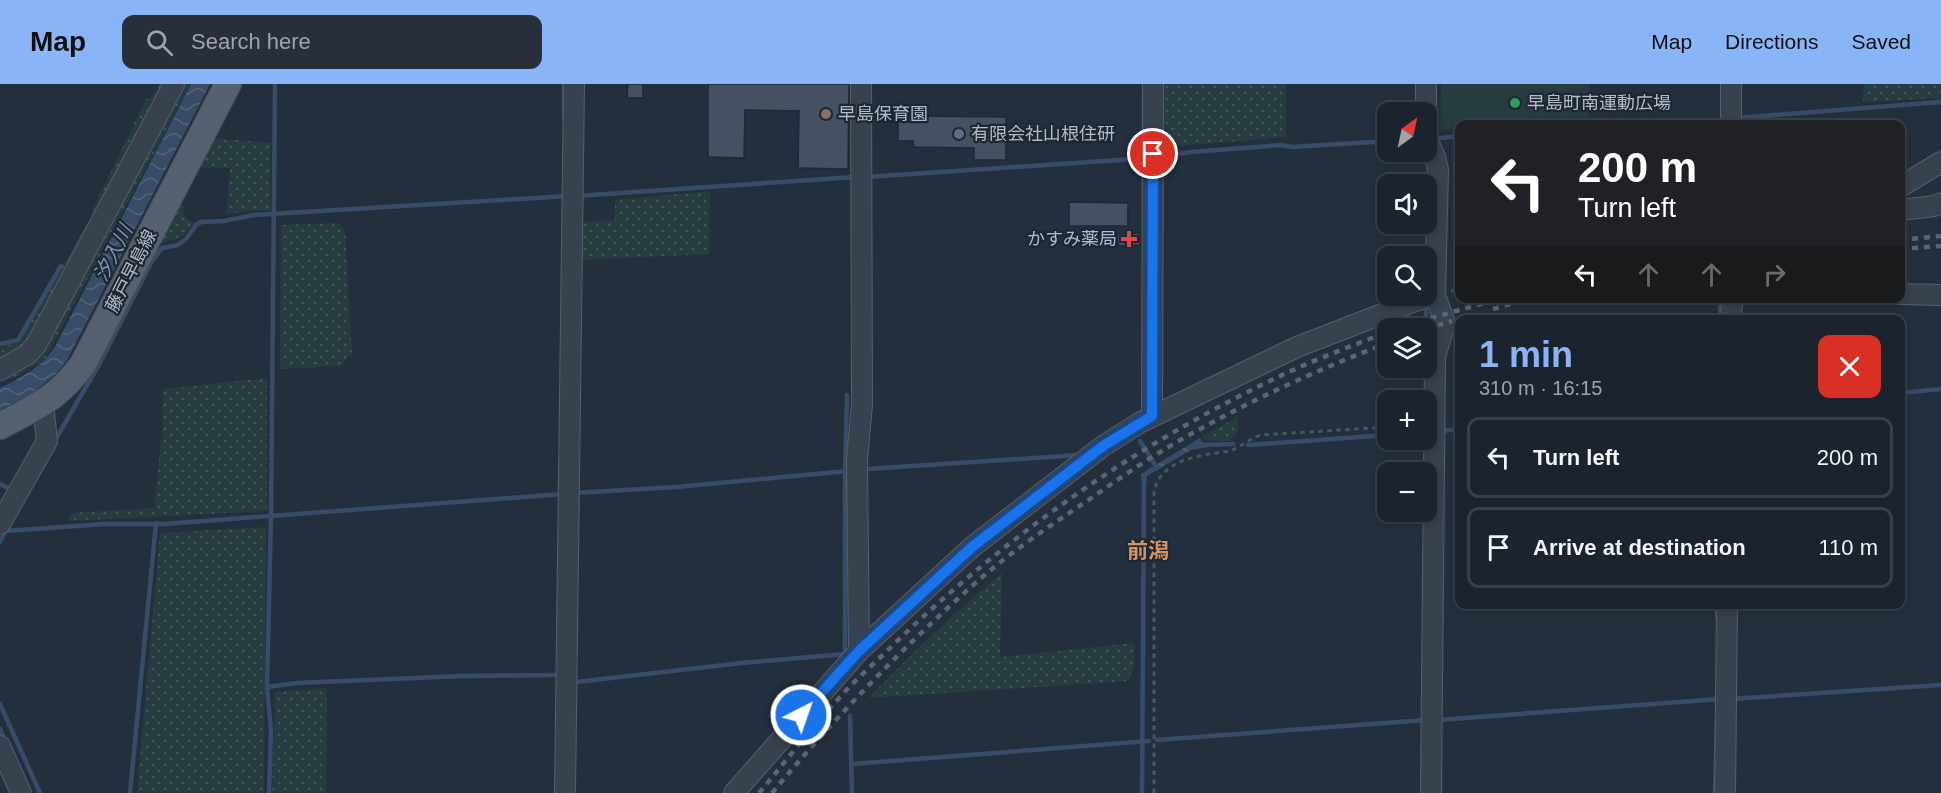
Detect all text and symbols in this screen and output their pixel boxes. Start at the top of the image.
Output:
search box [122,15,542,69]
text: Map [30,26,86,57]
icon: search [143,26,176,59]
text: Search here [191,29,311,54]
text: Map [1651,30,1692,53]
text: Directions [1725,30,1818,53]
text: Saved [1851,30,1911,53]
place label: 早島町南運動広場 [1527,93,1671,113]
marker: 早島町南運動広場 [1508,96,1522,110]
north arrow [1377,102,1437,162]
map controls [1377,102,1437,522]
place label: 早島保育園 [838,104,928,124]
marker: 早島保育園 [819,107,833,121]
place label: 有限会社山根住研 [971,124,1115,144]
marker: 有限会社山根住研 [952,127,966,141]
pin [1127,128,1178,179]
icon: arrive [1136,137,1169,170]
icon: left [1479,144,1557,222]
text: 200 m [1578,144,1697,191]
button: sound [1377,174,1437,234]
text: Turn left [1578,193,1676,223]
water label: 汐入川 [90,219,137,285]
street label: 藤戸早島線 [102,226,160,316]
place label: かすみ薬局 [1027,229,1117,249]
marker: かすみ薬局 [1122,232,1136,246]
button: search [1377,246,1437,306]
icon: left [1569,258,1602,291]
icon: ahead [1632,258,1665,291]
icon: ahead [1695,258,1728,291]
icon: right [1758,258,1791,291]
button: layers [1377,318,1437,378]
text: 1 min [1479,334,1573,375]
button: close [1818,335,1881,398]
text: 310 m · 16:15 [1479,377,1602,399]
button: + [1377,390,1437,450]
icon: left [1482,441,1515,474]
text: Turn left [1533,445,1619,470]
text: 200 m [1817,445,1878,470]
button: − [1377,462,1437,522]
icon: arrive [1482,531,1515,564]
text: Arrive at destination [1533,535,1746,560]
text: 110 m [1818,535,1878,560]
district label: 前潟 [1127,539,1169,562]
position arrow [769,683,833,747]

